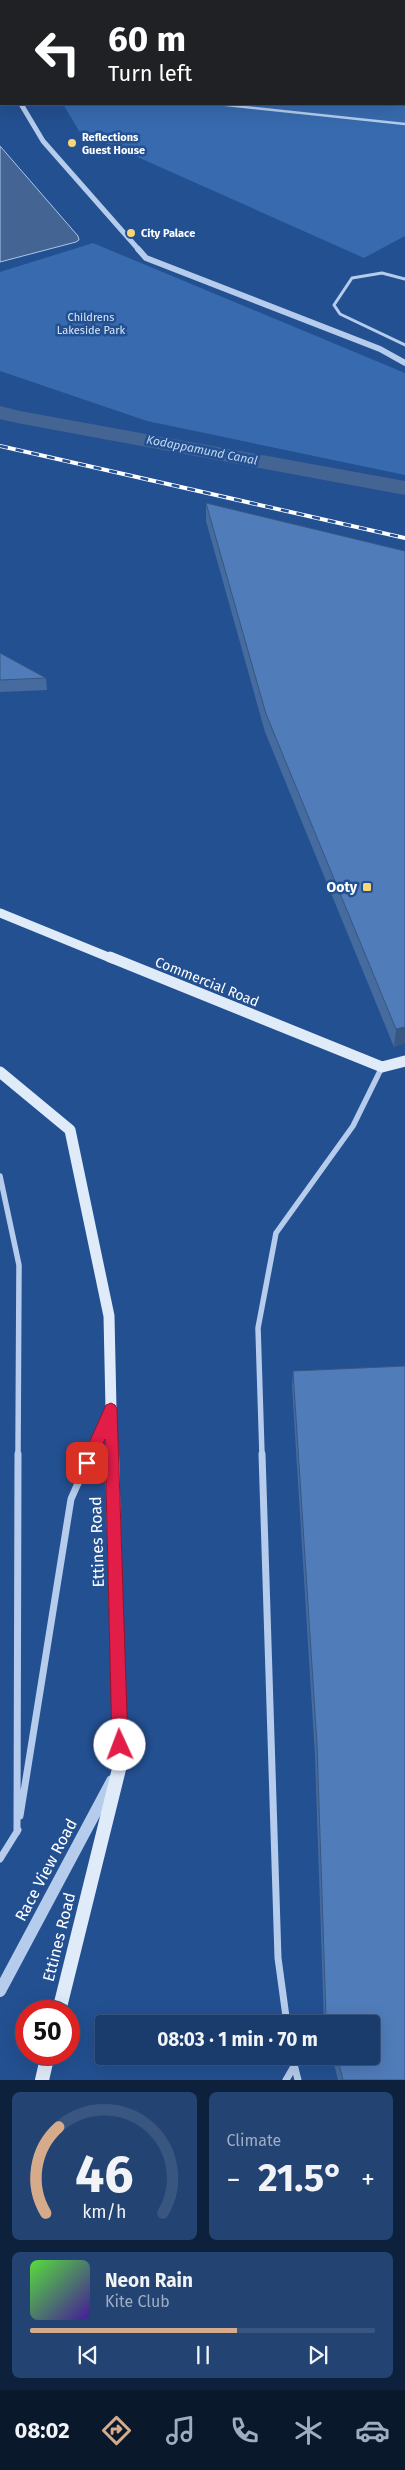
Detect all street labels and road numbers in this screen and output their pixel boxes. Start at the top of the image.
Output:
street label: Commercial Road [153,953,261,1011]
street label: Ettines Road [86,1496,108,1588]
street label: Race View Road [11,1816,81,1924]
street label: Ettines Road [39,1891,79,1983]

